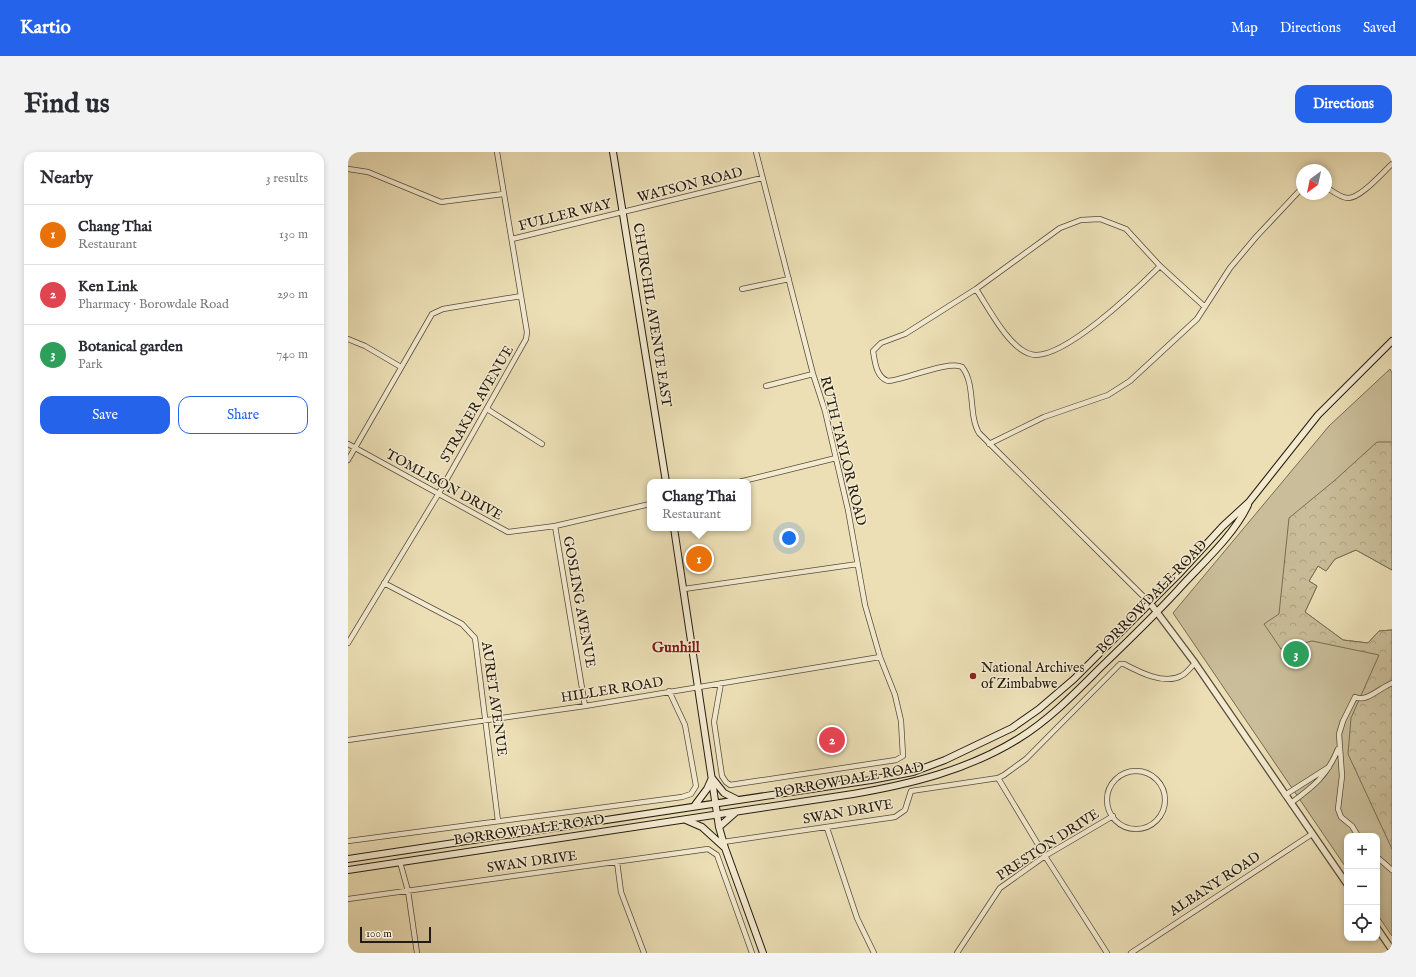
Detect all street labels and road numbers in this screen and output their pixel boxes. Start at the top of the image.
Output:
street label: WATSON ROAD [635,163,745,207]
street label: FULLER WAY [516,194,615,235]
street label: CHURCHIL AVENUE EAST [629,222,676,409]
street label: STRAKER AVENUE [436,342,518,466]
street label: RUTH TAYLOR ROAD [816,374,870,528]
street label: TOMLISON DRIVE [382,445,506,525]
street label: GOSLING AVENUE [559,535,599,670]
street label: BORROWDALE ROAD [1093,536,1211,658]
street label: AURET AVENUE [477,639,511,758]
street label: HILLER ROAD [559,673,665,707]
street label: BORROWDALE ROAD [773,758,925,802]
street label: SWAN DRIVE [802,795,895,829]
street label: PRESTON DRIVE [993,805,1103,885]
street label: BORROWDALE ROAD [453,811,605,849]
street label: SWAN DRIVE [486,847,579,877]
street label: ALBANY ROAD [1165,848,1264,921]

